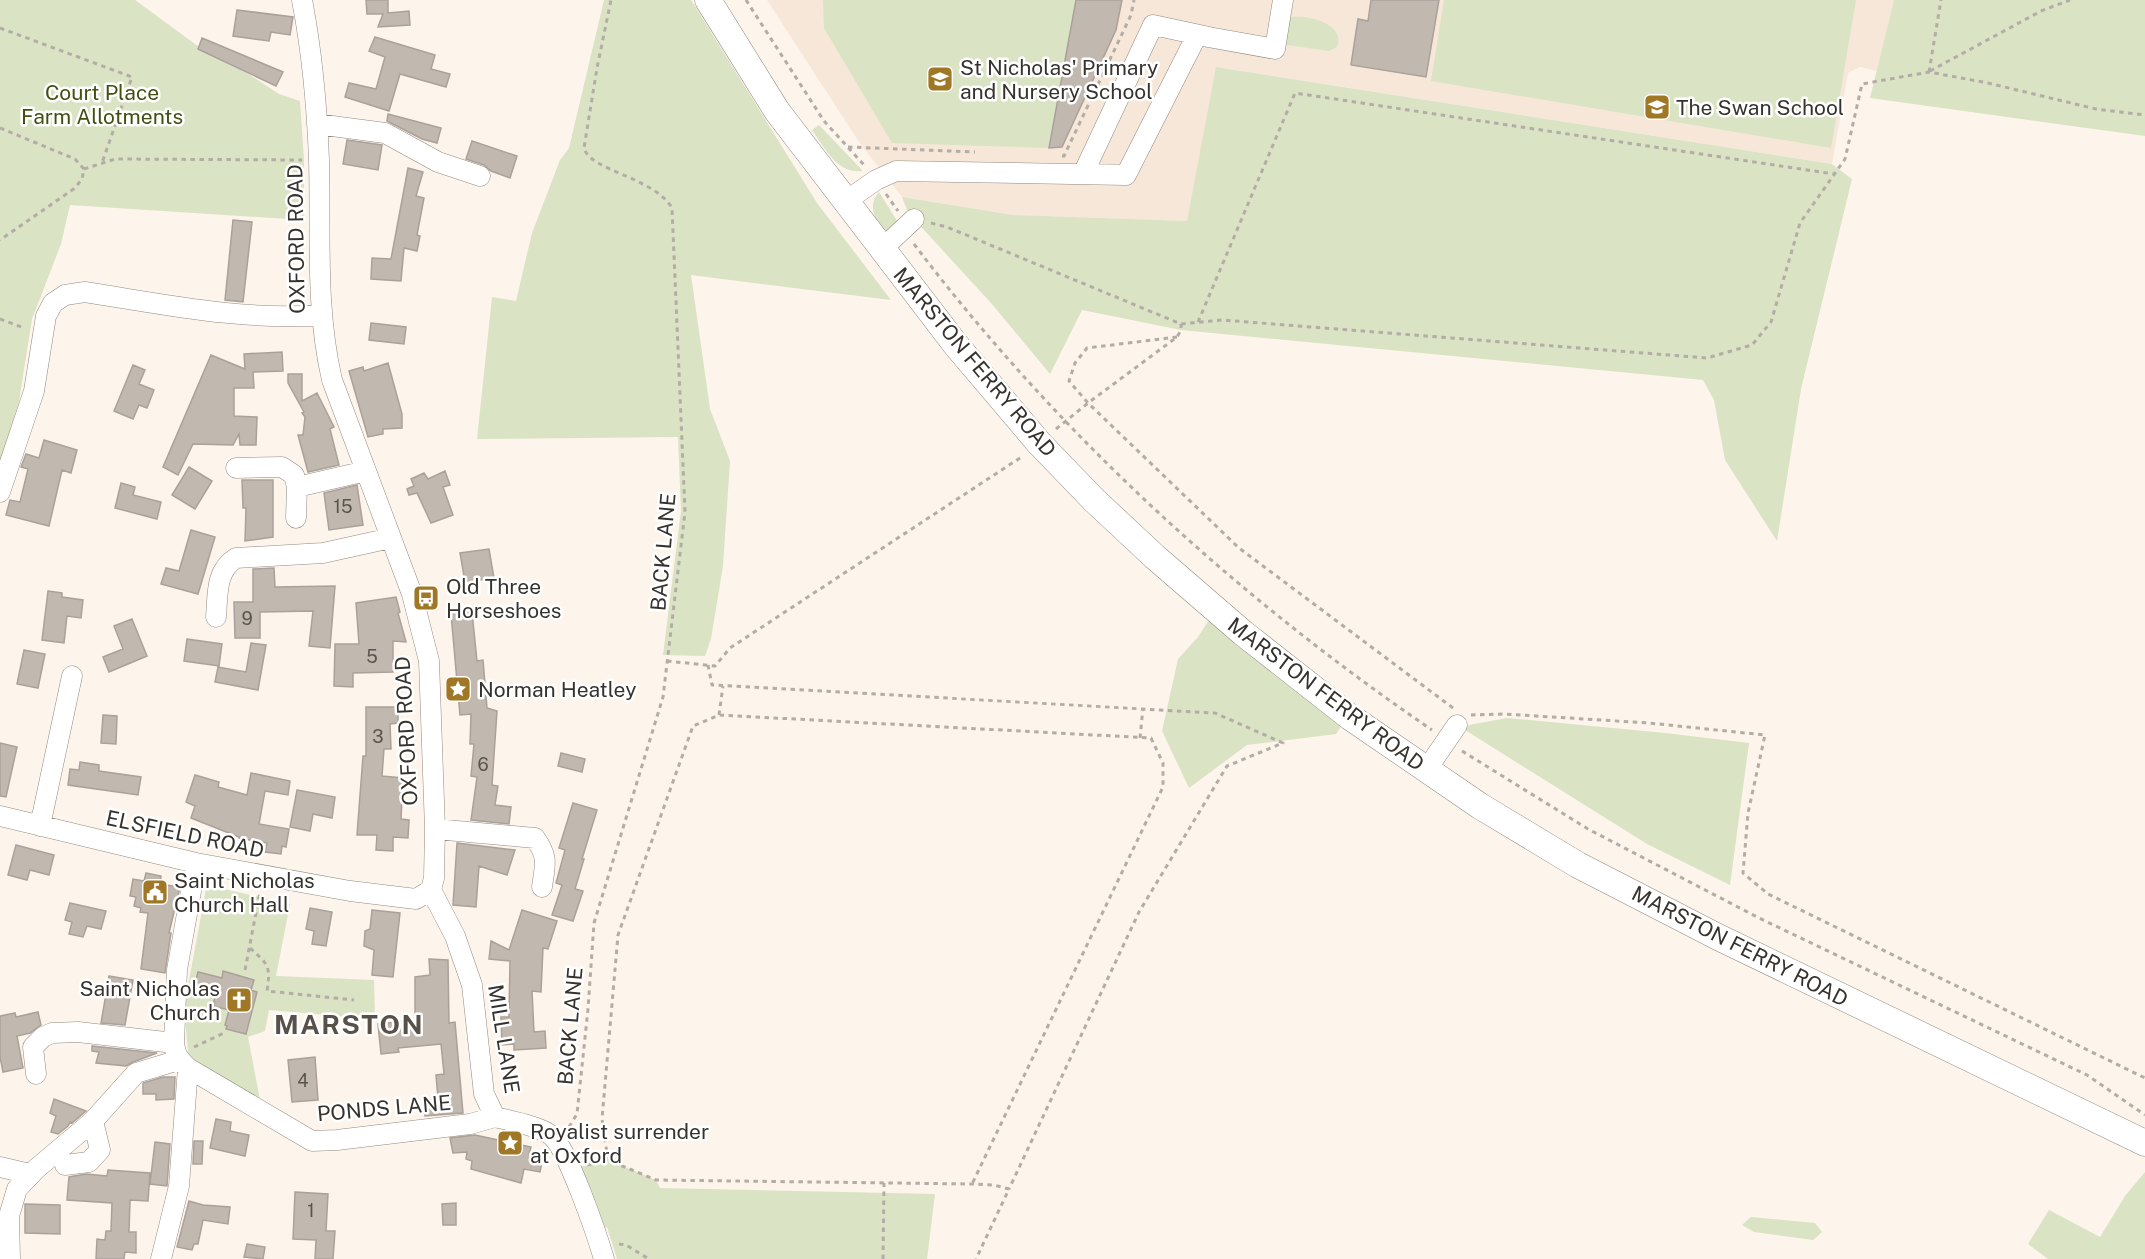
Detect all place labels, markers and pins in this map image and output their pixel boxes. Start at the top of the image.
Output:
place label: St Nicholas' Primary and Nursery School [960,55,1158,104]
school or university icon: St Nicholas' Primary and Nursery School [925,64,955,94]
school or university icon: The Swan School [1642,92,1672,122]
place label: The Swan School [1676,95,1844,120]
place label: Old Three Horseshoes [446,574,561,623]
bus stop icon: Old Three Horseshoes [411,583,441,613]
place icon: Norman Heatley [443,674,473,704]
place label: Norman Heatley [478,677,637,702]
place label: Saint Nicholas Church Hall [174,868,315,917]
public building icon: Saint Nicholas Church Hall [140,877,170,907]
place label: Saint Nicholas Church [79,976,220,1025]
church icon: Saint Nicholas Church [224,985,254,1015]
place label: Royalist surrender at Oxford [530,1119,709,1168]
place icon: Royalist surrender at Oxford [495,1128,525,1158]

